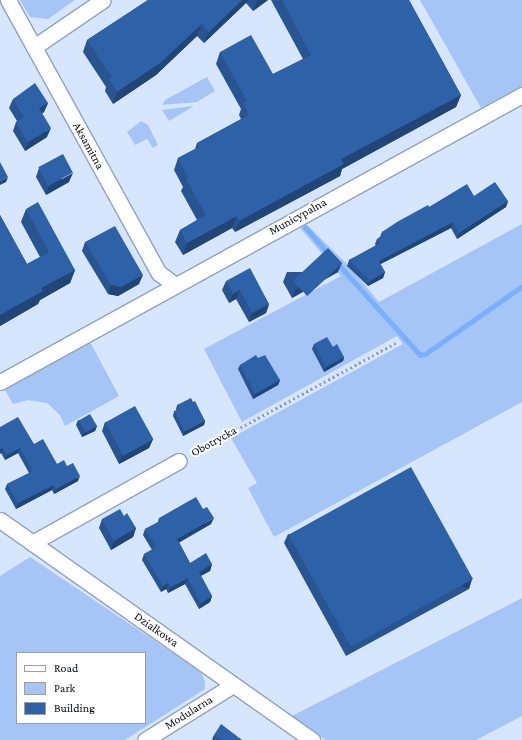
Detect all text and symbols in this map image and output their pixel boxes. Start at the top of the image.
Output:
street label: Aksamitna [69,120,107,172]
street label: Municypalna [267,195,329,239]
street label: Obotrycka [189,424,239,460]
street label: Działkowa [131,610,181,650]
legend [16,652,146,724]
text: Road [54,661,78,675]
text: Park [54,681,75,695]
street label: Modularna [162,693,216,733]
text: Building [54,701,95,715]

